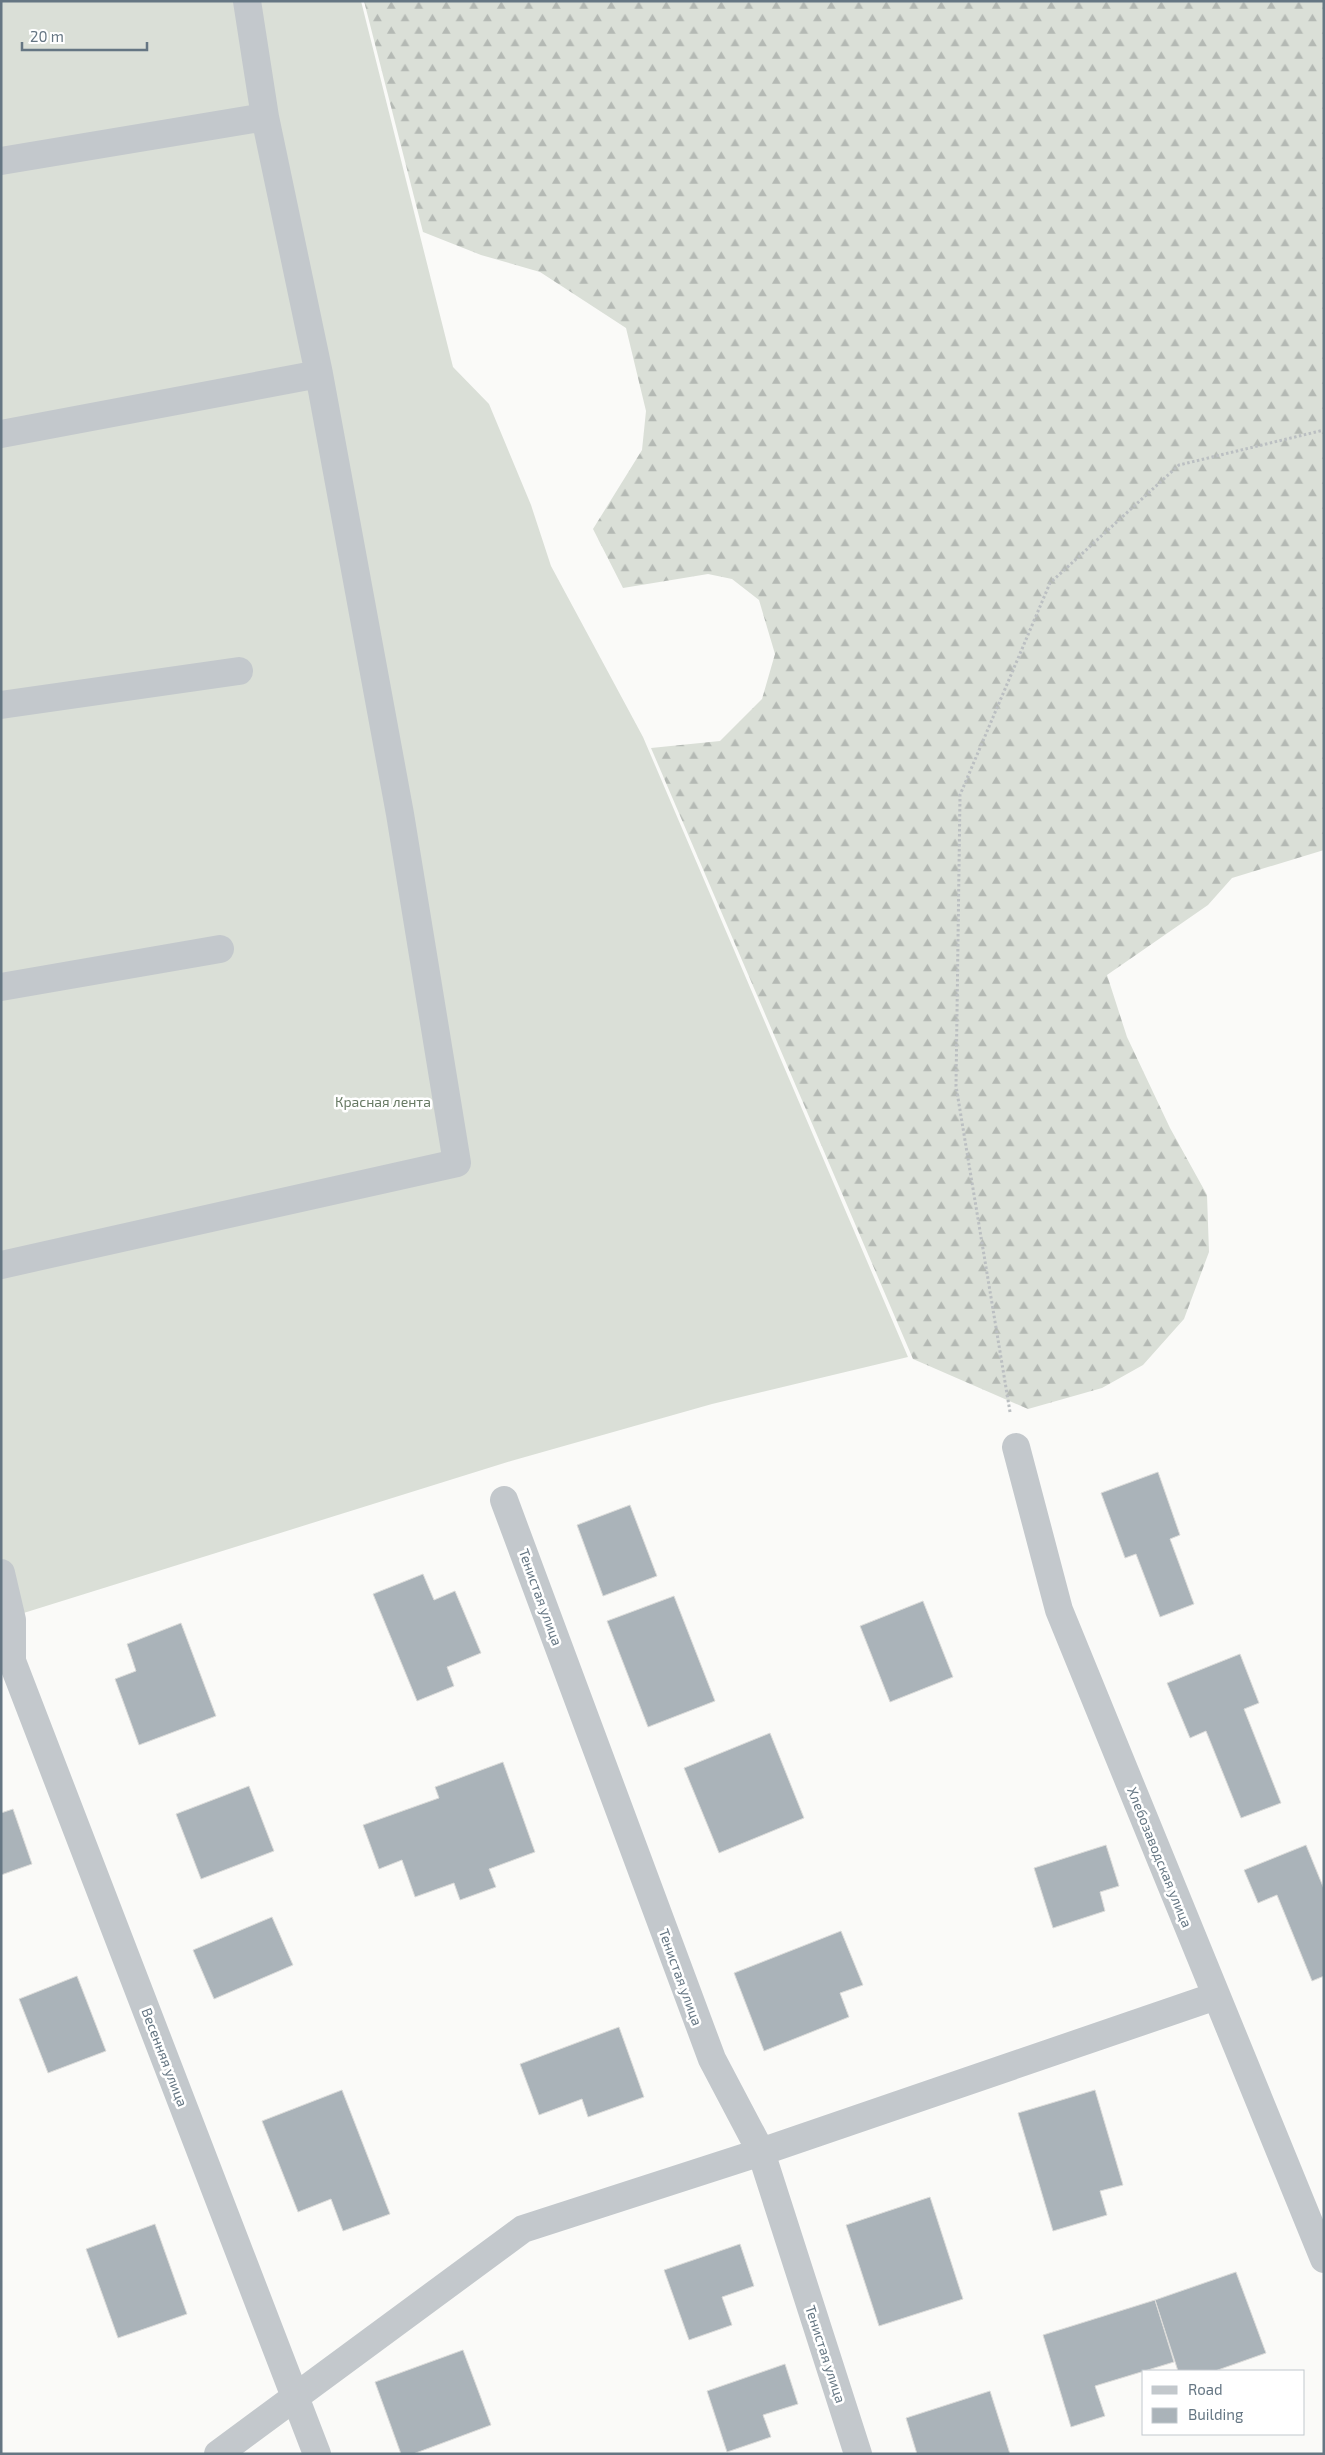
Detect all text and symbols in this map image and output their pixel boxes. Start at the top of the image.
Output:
scale bar [22,20,148,52]
text: 20 m [30,27,64,45]
park label: Красная лента [335,1093,431,1110]
street label: Тенистая улица [516,1546,566,1648]
street label: Хлебозаводская улица [1124,1784,1196,1930]
street label: Тенистая улица [656,1926,706,2028]
street label: Весенняя улица [138,2005,192,2109]
street label: Тенистая улица [802,2303,850,2405]
legend [1142,2370,1305,2435]
text: Road [1188,2380,1223,2398]
text: Building [1188,2405,1244,2423]

